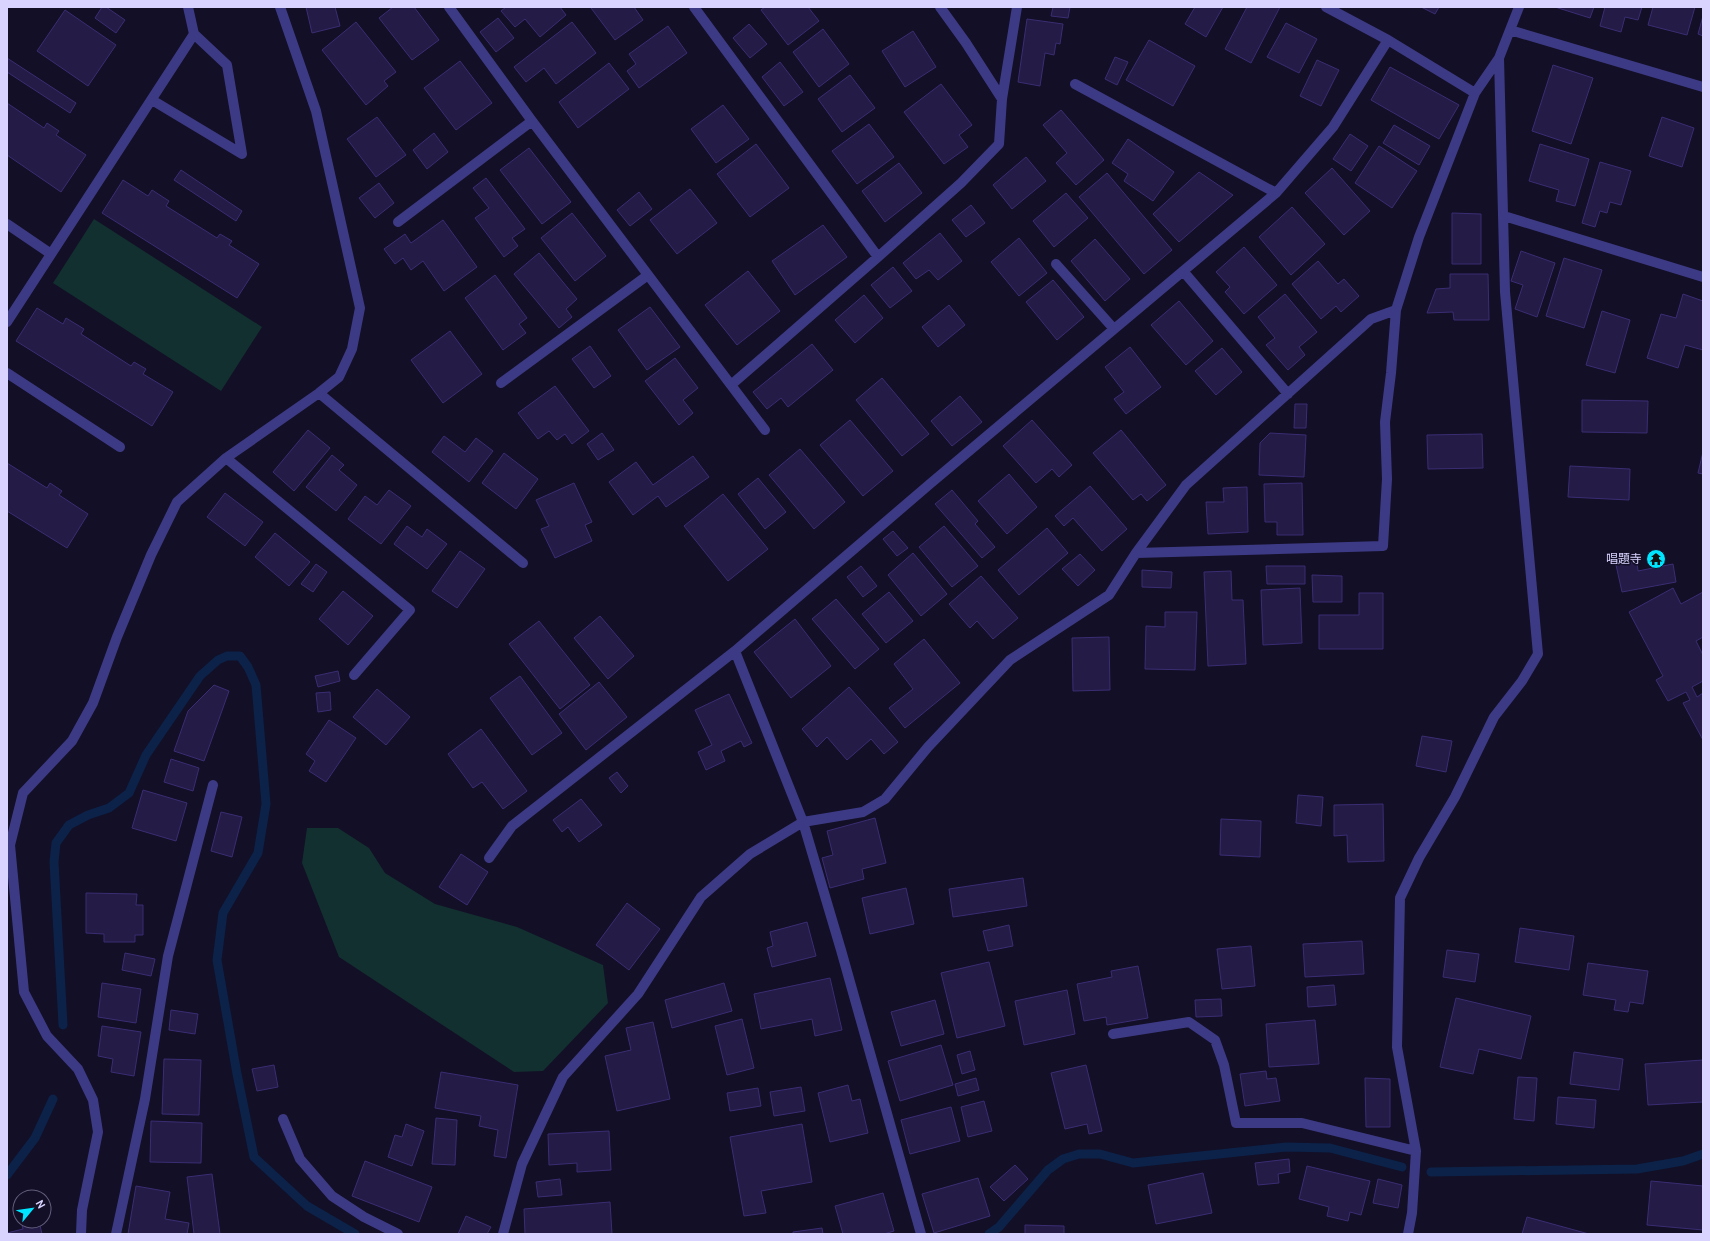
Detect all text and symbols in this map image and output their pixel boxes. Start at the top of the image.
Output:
temple icon: 唱題寺 [1645,548,1667,570]
place label: 唱題寺 [1606,551,1642,566]
north arrow [12,1189,52,1229]
text: N [33,1197,49,1211]

